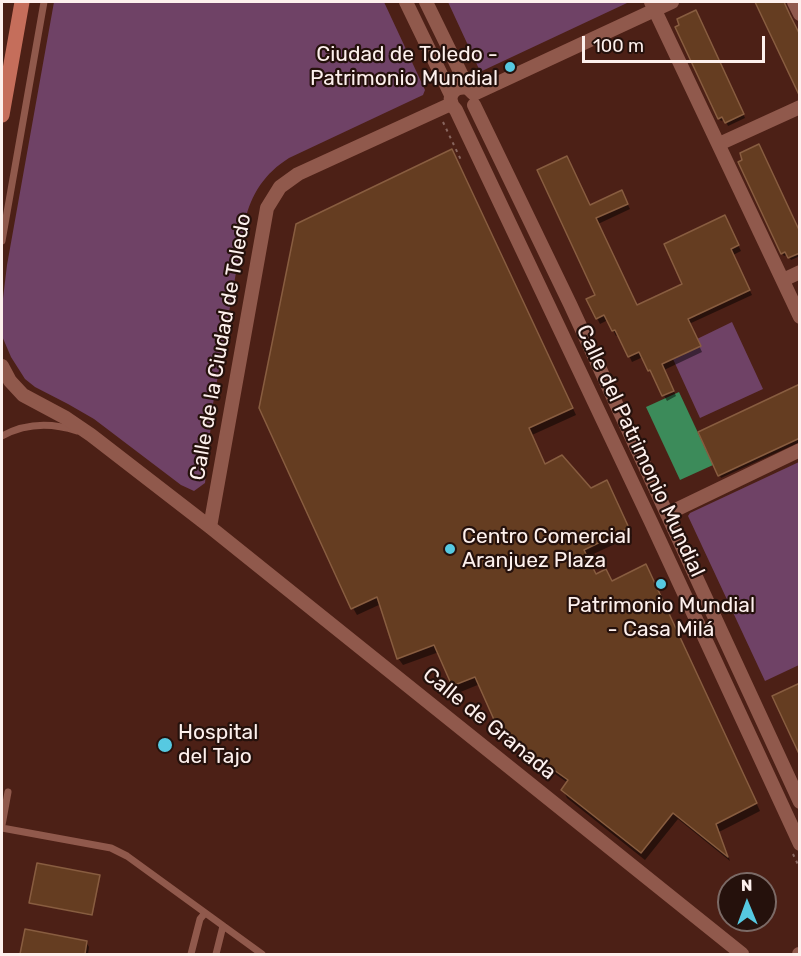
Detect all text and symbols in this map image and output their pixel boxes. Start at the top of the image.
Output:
scale bar [585,24,768,62]
text: 100 m [593,35,644,57]
place label: Ciudad de Toledo - Patrimonio Mundial [310,42,498,92]
marker: Ciudad de Toledo - Patrimonio Mundial [503,60,517,74]
street label: Calle de la Ciudad de Toledo [185,212,257,482]
street label: Calle del Patrimonio Mundial [570,321,710,581]
place label: Centro Comercial Aranjuez Plaza [462,524,631,574]
marker: Centro Comercial Aranjuez Plaza [443,542,457,556]
marker: Patrimonio Mundial - Casa Milá [654,577,668,591]
place label: Patrimonio Mundial - Casa Milá [567,593,755,643]
street label: Calle de Granada [417,663,561,785]
place label: Hospital del Tajo [178,720,258,770]
marker: Hospital del Tajo [156,736,174,754]
north arrow [717,872,777,932]
text: N [741,876,753,895]

